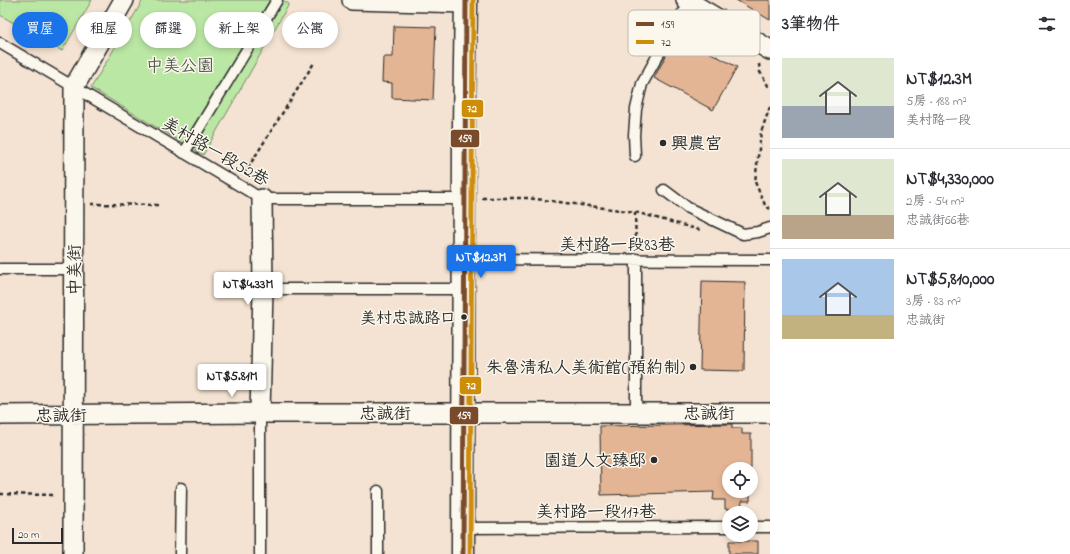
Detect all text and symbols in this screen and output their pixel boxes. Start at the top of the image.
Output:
legend [628,10,760,56]
chip: 買屋 [12,12,68,48]
chip: 租屋 [76,12,132,48]
chip: 篩選 [140,12,196,48]
chip: 新上架 [204,12,274,48]
chip: 公寓 [282,12,338,48]
text: 3筆物件 [782,12,840,37]
icon: filters [1036,13,1058,35]
text: 159 [661,17,675,33]
text: 72 [661,35,672,51]
park label: 中美公園 [146,54,214,79]
text: NT$12.3M [906,67,972,92]
icon: home [814,74,862,122]
text: 5房 · 188 m² [906,92,967,111]
line badge: 72 [461,99,484,118]
text: 72 [467,101,478,117]
street label: 美村路一段52巷 [157,111,274,194]
text: 美村路一段 [906,111,971,130]
line badge: 159 [450,129,480,148]
text: 159 [458,131,472,147]
place label: 興農宮 [671,132,722,157]
marker: 興農宮 [658,138,668,148]
text: NT$4,330,000 [906,167,994,192]
icon: home [814,175,862,223]
text: 2房 · 54 m² [906,192,965,211]
text: 忠誠街66巷 [906,211,969,230]
street label: 美村路一段83巷 [559,233,676,258]
street label: 中美街 [63,245,88,296]
pin: NT$12.3M [440,245,522,279]
text: NT$12.3M [456,248,506,267]
text: NT$5,810,000 [906,267,994,292]
pin: NT$4.33M [207,272,289,306]
text: NT$4.33M [223,275,273,294]
icon: home [814,275,862,323]
text: 3房 · 83 m² [906,292,961,311]
place label: 美村忠誠路口 [360,307,456,331]
text: 忠誠街 [906,311,945,330]
marker: 美村忠誠路口 [459,312,469,322]
place label: 朱魯清私人美術館(預約制) [486,356,685,381]
marker: 朱魯清私人美術館(預約制) [688,362,698,372]
pin: NT$5.81M [191,364,273,398]
text: NT$5.81M [206,367,258,386]
line badge: 72 [459,376,482,395]
text: 72 [466,378,477,394]
street label: 忠誠街 [360,402,411,427]
street label: 忠誠街 [684,402,735,427]
street label: 忠誠街 [36,404,87,429]
line badge: 159 [449,406,479,425]
text: 159 [457,408,471,424]
place label: 園道人文臻邸 [544,449,646,474]
marker: 園道人文臻邸 [649,455,659,465]
map controls [722,462,758,542]
button: locate [722,462,758,498]
street label: 美村路一段117巷 [536,500,657,525]
button: layers [722,506,758,542]
scale bar [12,526,63,545]
text: 20 m [18,527,40,543]

